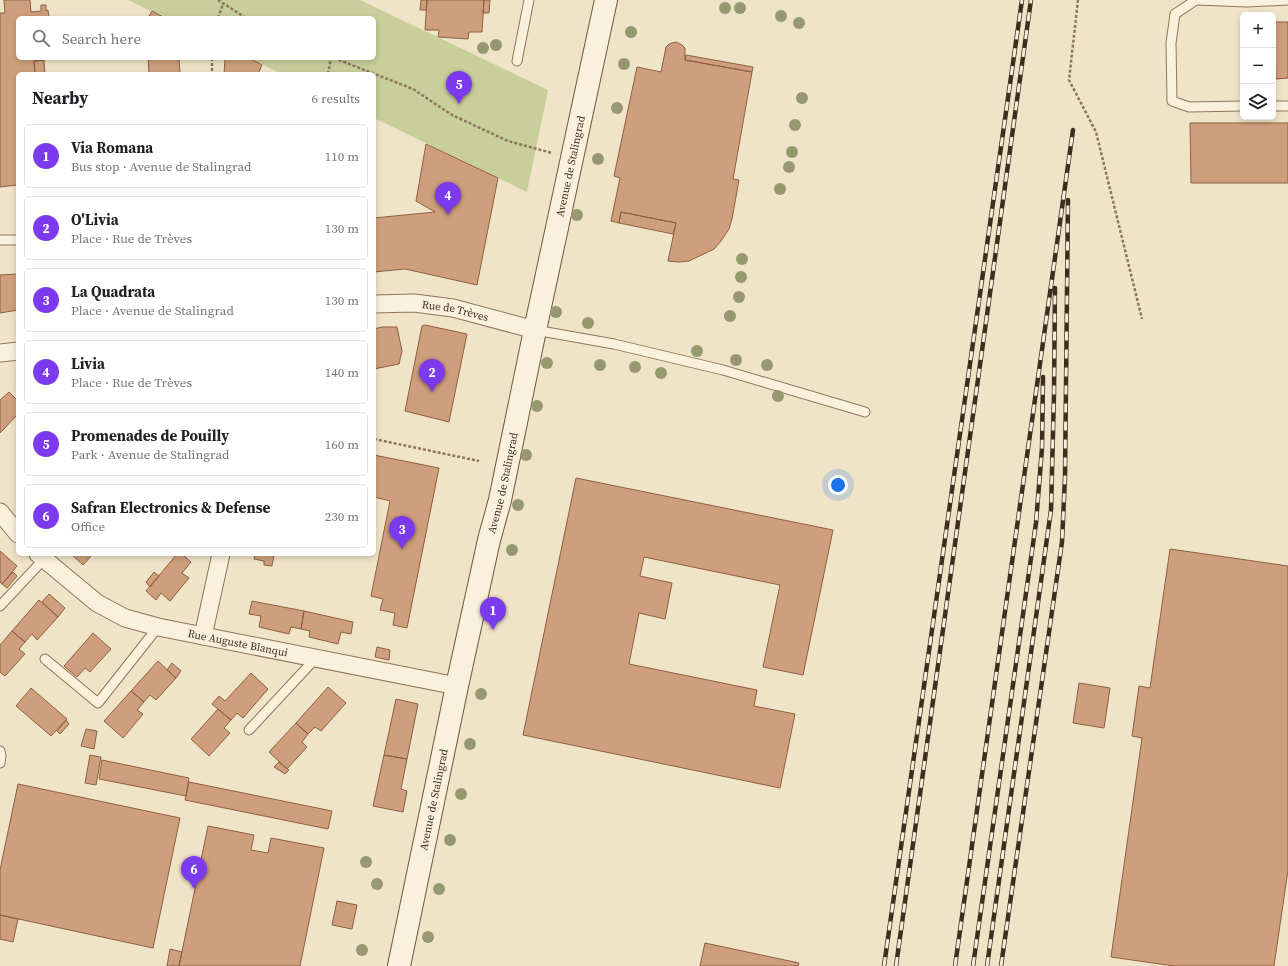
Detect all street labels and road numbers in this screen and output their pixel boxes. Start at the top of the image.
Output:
street label: Avenue de Stalingrad [552,113,589,218]
street label: Rue de Trèves [421,297,491,325]
street label: Avenue de Stalingrad [484,430,521,535]
street label: Rue Auguste Blanqui [186,626,289,660]
street label: Avenue de Stalingrad [416,747,451,852]

